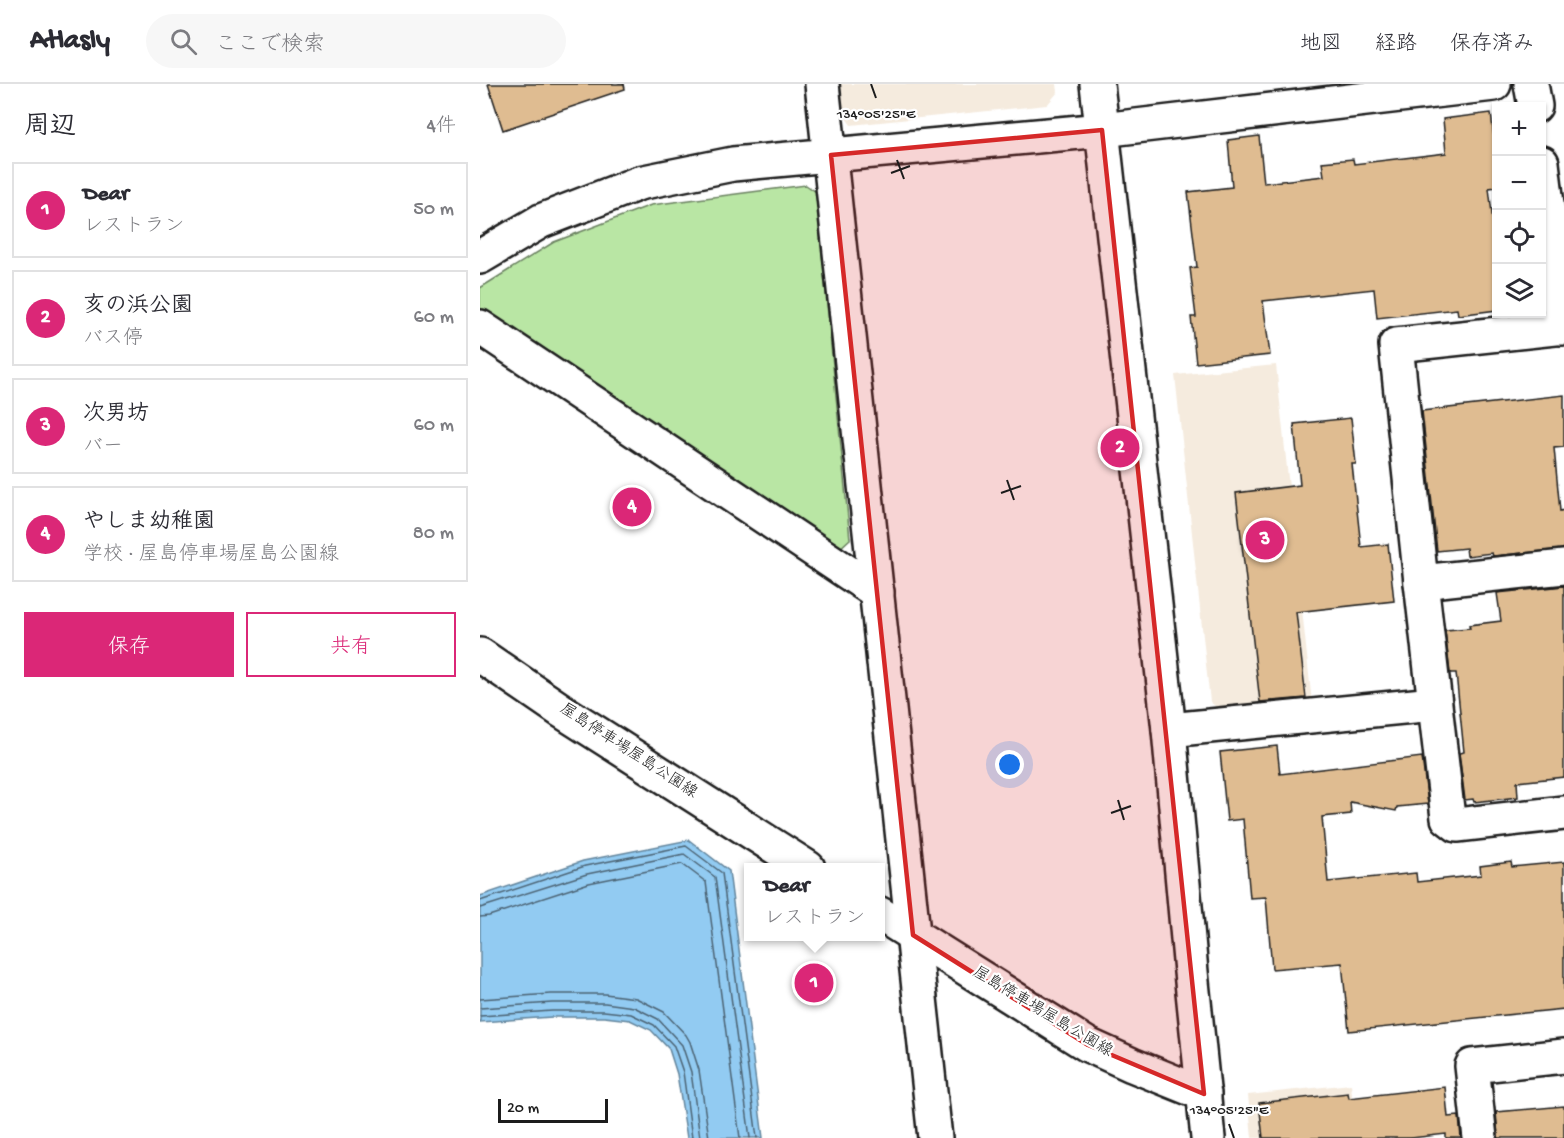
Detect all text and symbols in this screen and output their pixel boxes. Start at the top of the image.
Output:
search box [146,14,566,68]
text: Atlasly [30,25,110,58]
icon: search [167,25,200,58]
text: ここで検索 [215,33,325,59]
text: 地図 [1300,33,1342,58]
text: 経路 [1375,33,1417,58]
text: 保存済み [1450,33,1534,58]
map controls [1492,102,1546,318]
button: + [1492,102,1546,156]
text: 134°05'25"E [836,106,916,124]
text: 周辺 [24,113,76,144]
text: 4件 [427,116,456,139]
button: − [1492,156,1546,210]
text: Dear [83,182,129,208]
text: 1 [41,199,50,222]
text: 50 m [413,199,454,222]
button: locate [1492,210,1546,264]
text: レストラン [83,216,185,239]
button: layers [1492,264,1546,318]
text: 亥の浜公園 [83,294,193,320]
text: 2 [41,307,50,330]
text: 60 m [414,307,454,330]
text: バス停 [83,328,143,351]
text: 次男坊 [83,402,149,428]
text: 3 [40,415,51,438]
text: 60 m [414,415,454,438]
pin: 2 [1100,426,1140,470]
text: バー [83,436,123,459]
pin: 4 [612,484,652,530]
text: やしま幼稚園 [83,510,215,536]
pin: 3 [1246,518,1284,562]
text: 4 [41,523,50,546]
text: 80 m [413,523,454,546]
text: 学校 · 屋島停車場屋島公園線 [83,544,339,567]
button: 保存 [24,612,234,677]
button: 共有 [246,612,456,677]
street label: 屋島停車場屋島公園線 [556,699,701,804]
your location [995,750,1024,779]
popup [744,863,885,941]
text: Dear [764,874,809,900]
text: レストラン [764,908,865,931]
pin: 1 [794,960,834,1006]
street label: 屋島停車場屋島公園線 [969,962,1117,1062]
scale bar [498,1096,608,1124]
text: 20 m [507,1100,539,1119]
text: 134°05'25"E [1189,1102,1269,1120]

